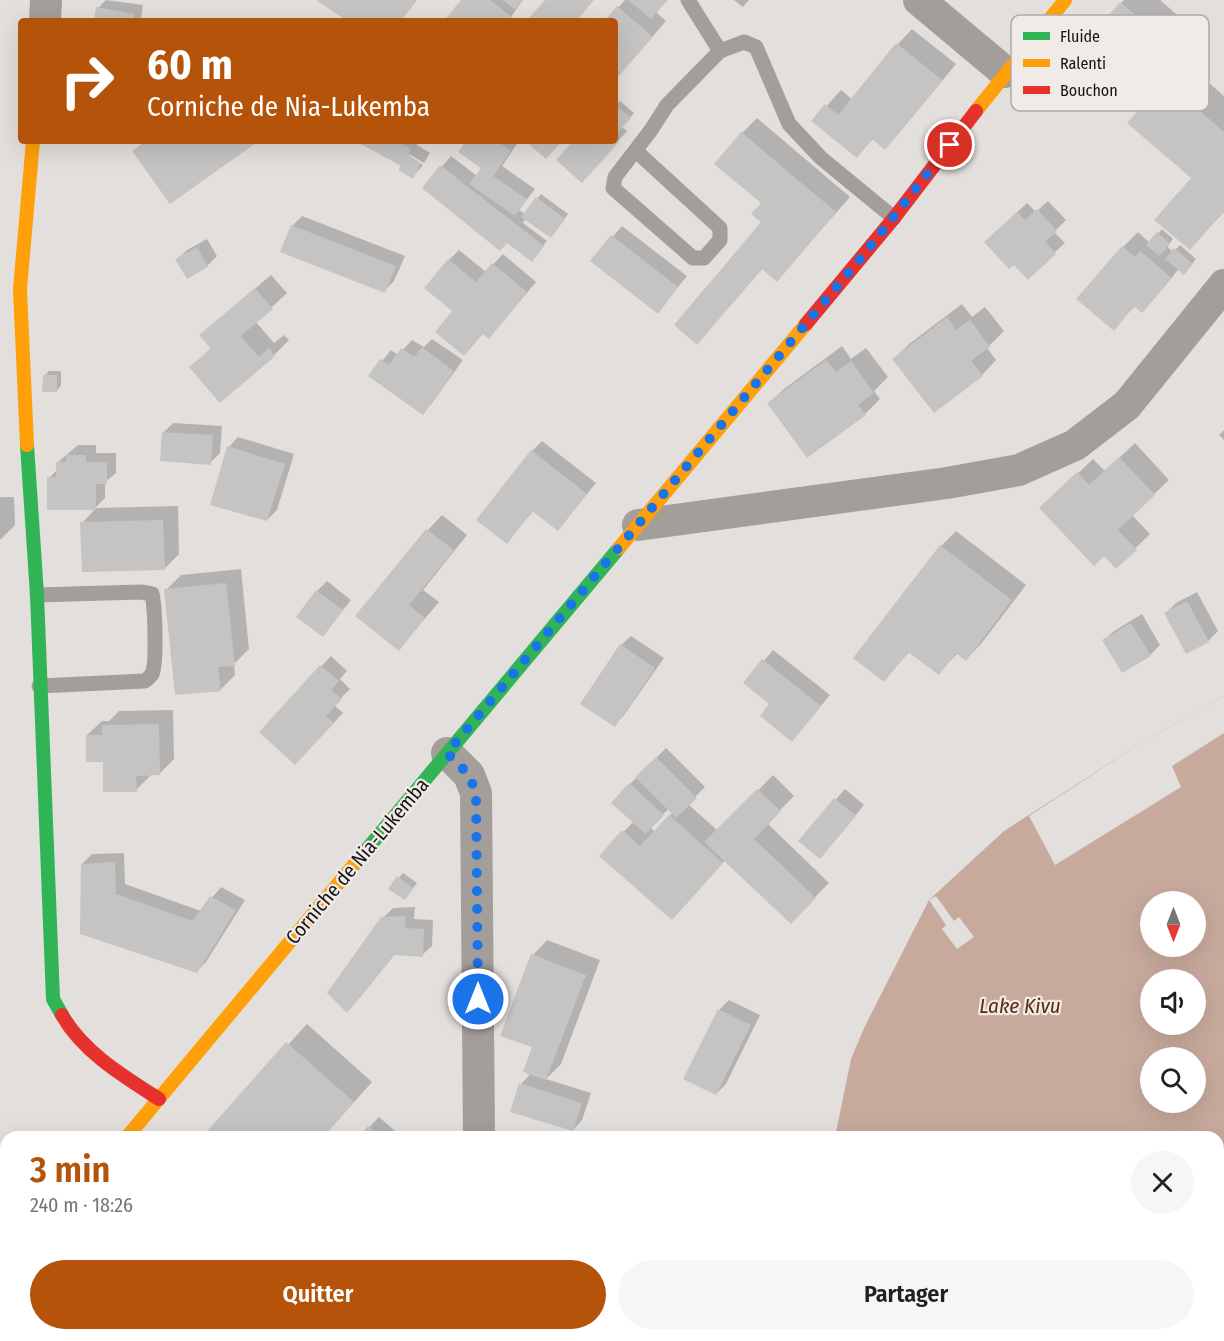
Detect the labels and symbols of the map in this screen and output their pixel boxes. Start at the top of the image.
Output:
legend [1011,15,1209,111]
text: Fluide [1060,27,1100,46]
text: Ralenti [1060,54,1106,73]
text: Bouchon [1060,81,1118,100]
pin [924,119,975,170]
street label: Corniche de Nia-Lukemba [280,773,434,949]
north arrow [1140,891,1206,957]
position arrow [446,967,510,1031]
water label: Lake Kivu [979,993,1061,1019]

